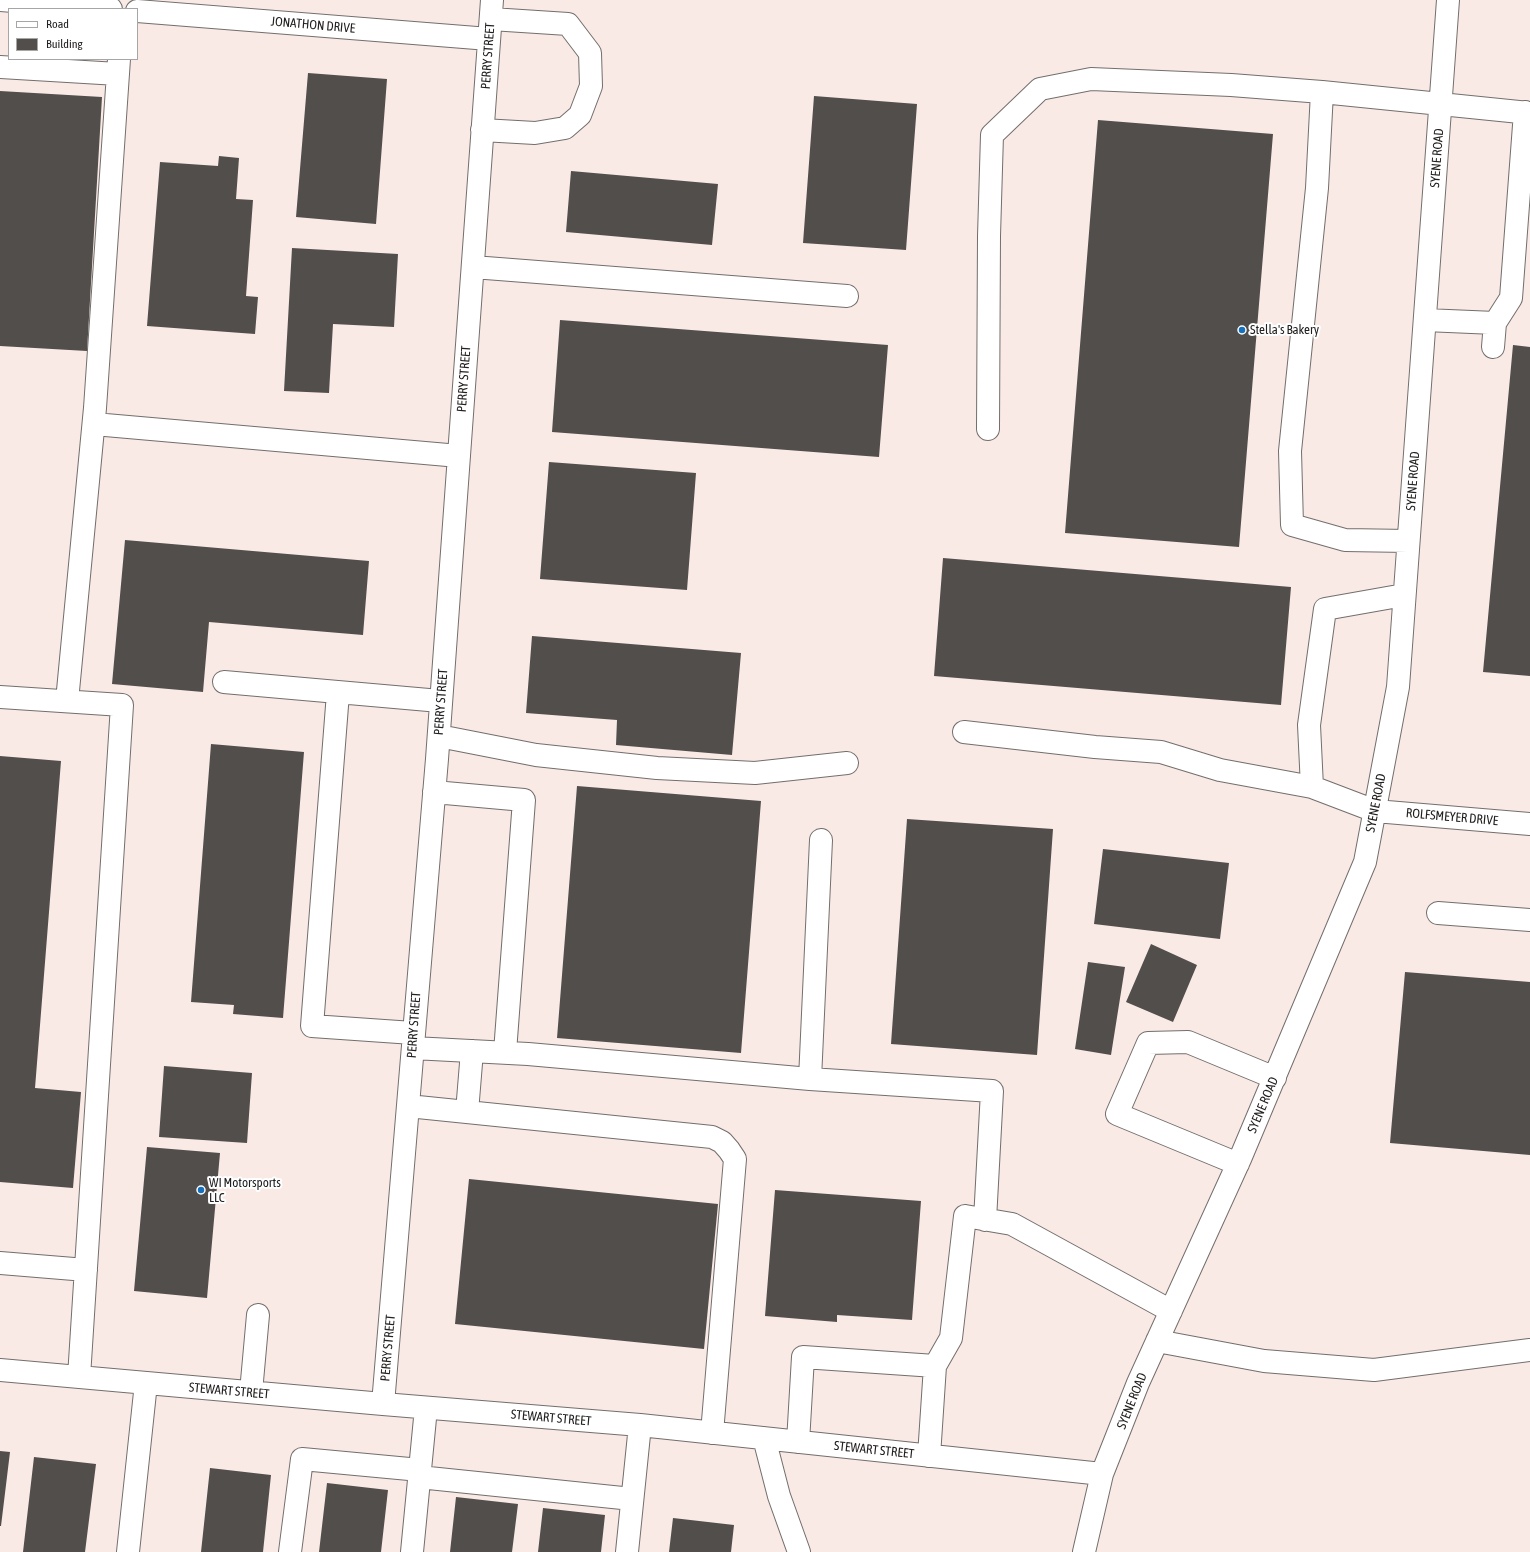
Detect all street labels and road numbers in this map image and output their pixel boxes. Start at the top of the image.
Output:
street label: JONATHON DRIVE [270,14,356,36]
street label: PERRY STREET [478,22,498,90]
street label: SYENE ROAD [1427,128,1447,188]
street label: PERRY STREET [454,345,474,413]
street label: SYENE ROAD [1403,451,1423,511]
street label: PERRY STREET [431,668,451,736]
street label: SYENE ROAD [1363,772,1389,834]
street label: ROLFSMEYER DRIVE [1405,805,1499,829]
street label: PERRY STREET [404,991,424,1059]
street label: SYENE ROAD [1244,1075,1282,1135]
street label: PERRY STREET [377,1314,399,1382]
street label: SYENE ROAD [1114,1371,1150,1431]
street label: STEWART STREET [188,1380,270,1402]
street label: STEWART STREET [510,1407,592,1429]
street label: STEWART STREET [833,1438,915,1462]

